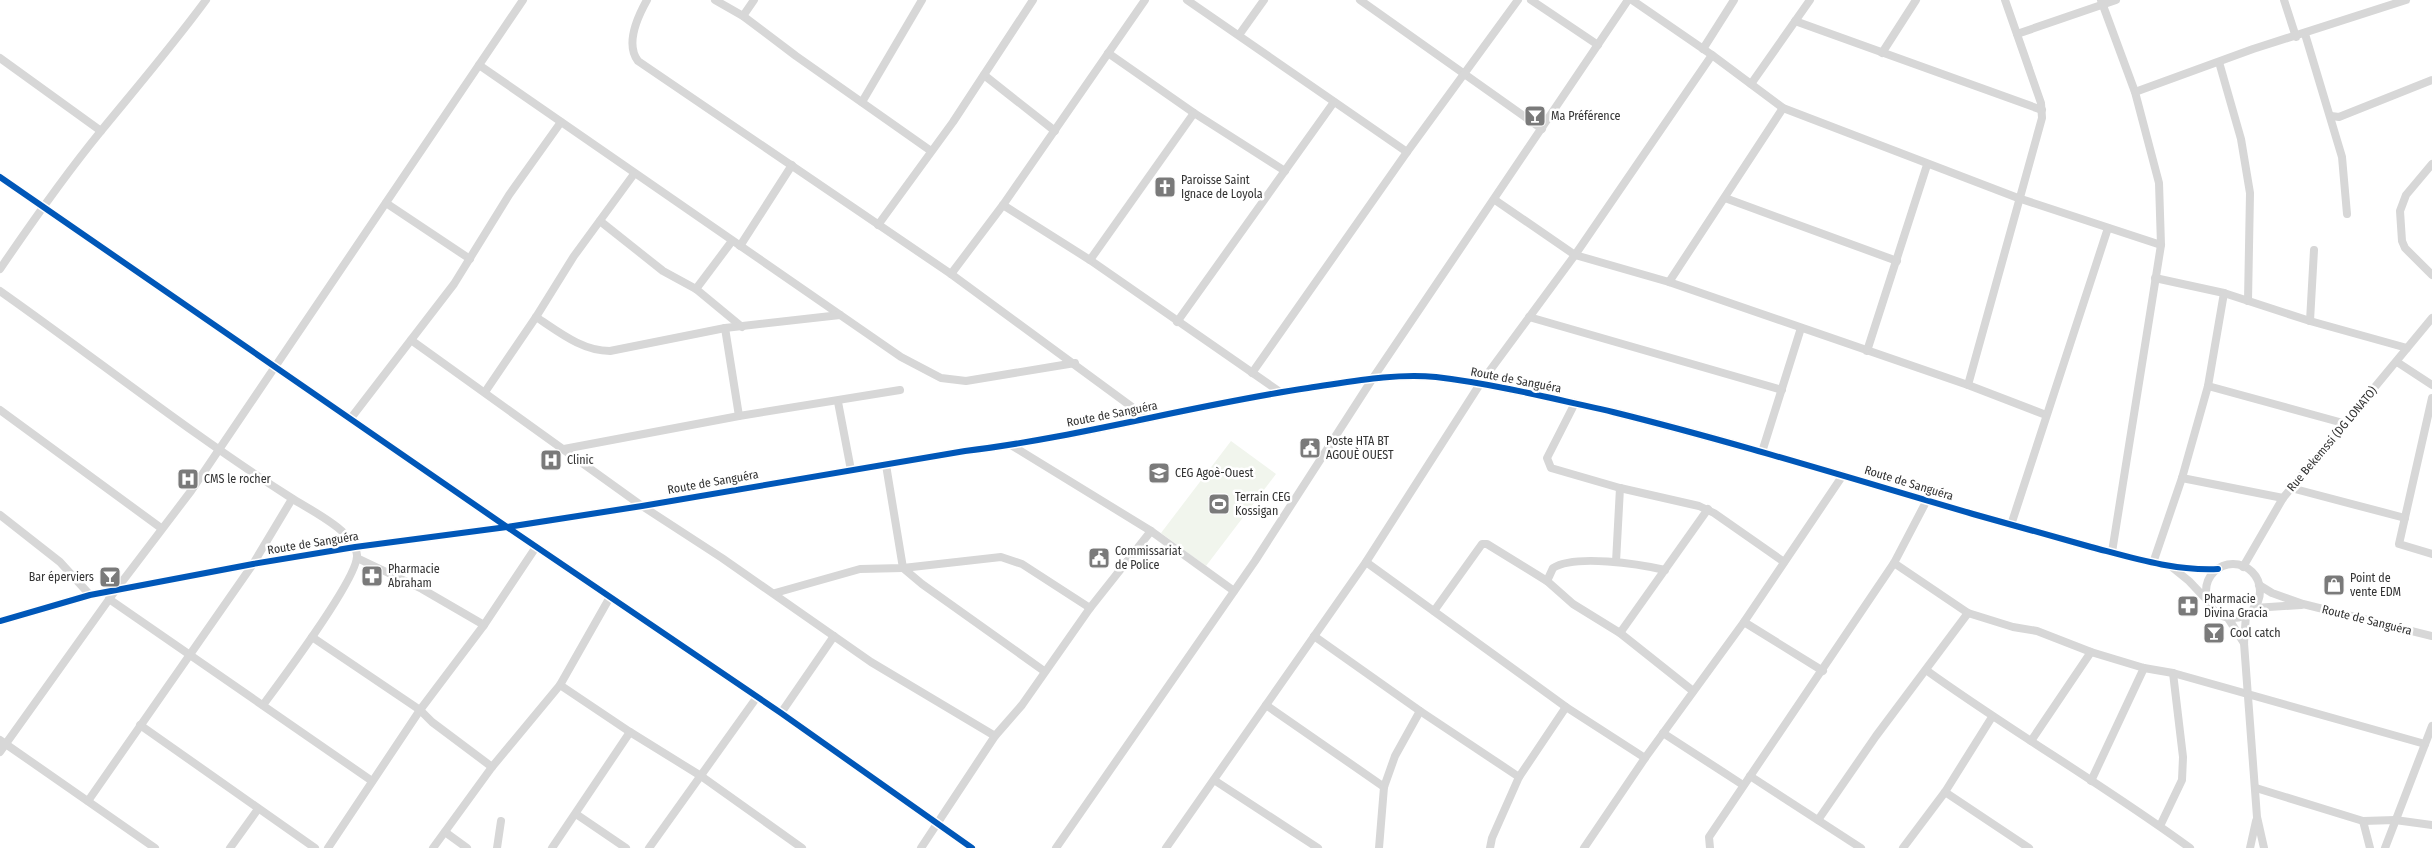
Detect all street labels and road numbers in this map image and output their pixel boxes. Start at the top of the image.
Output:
street label: Route de Sanguéra [1469,364,1563,396]
street label: Rue Bekemssi (DG LONATO) [2284,383,2380,494]
street label: Route de Sanguéra [1065,398,1159,430]
street label: Route de Sanguéra [1863,463,1955,503]
street label: Route de Sanguéra [666,467,760,497]
street label: Route de Sanguéra [266,529,360,557]
street label: Route de Sanguéra [2321,602,2414,638]

